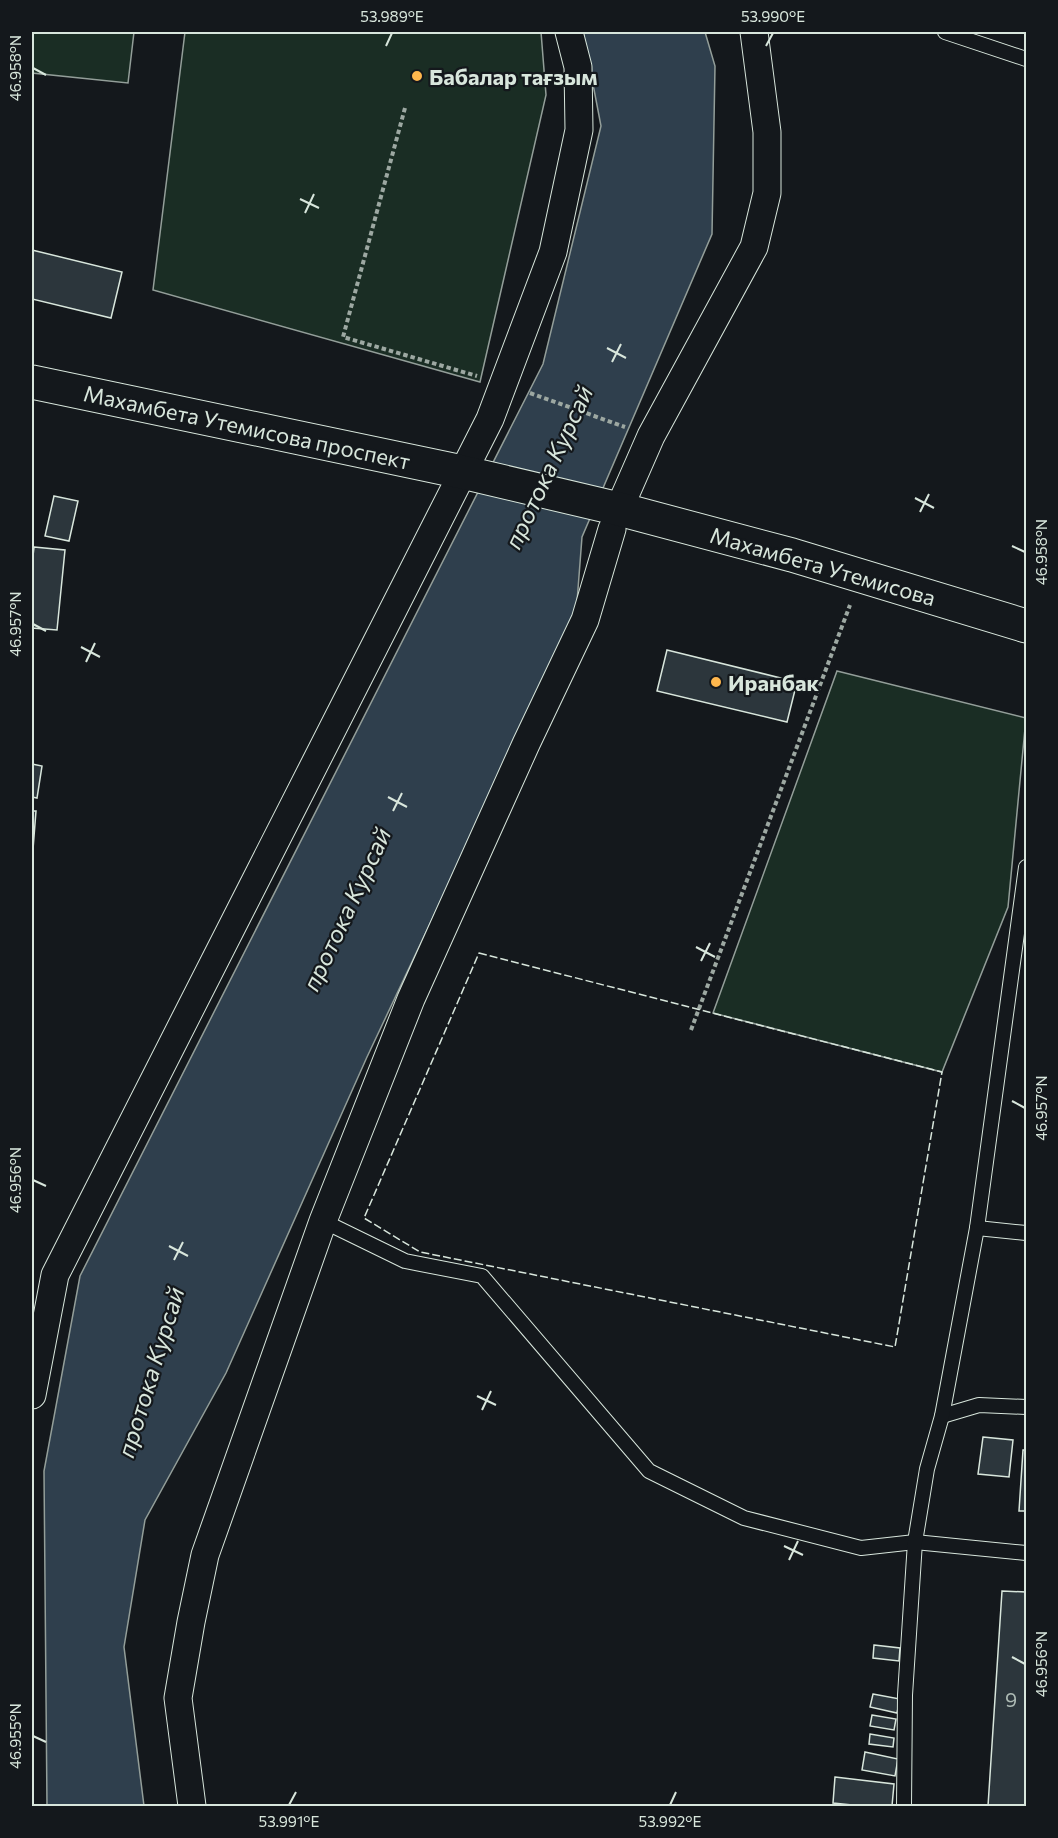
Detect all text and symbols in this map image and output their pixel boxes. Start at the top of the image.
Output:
text: 53.989°E [360,7,424,25]
text: 53.990°E [741,7,805,25]
text: 46.958°N [6,35,24,101]
place label: Бабалар тағзым [429,63,598,90]
marker: Бабалар тағзым [410,69,424,83]
street label: Махамбета Утемисова проспект [81,379,413,475]
water label: протока Курсай [498,381,599,553]
text: 46.958°N [1032,519,1050,585]
street label: Махамбета Утемисова [707,521,939,611]
text: 46.957°N [6,591,24,657]
place label: Иранбак [728,669,819,696]
marker: Иранбак [709,675,723,689]
water label: протока Курсай [296,823,397,995]
text: 46.957°N [1032,1075,1050,1141]
text: 46.956°N [6,1147,24,1213]
water label: протока Курсай [110,1283,190,1461]
text: 46.956°N [1032,1631,1050,1697]
house number: 9 [1005,1687,1017,1711]
text: 46.955°N [6,1703,24,1769]
text: 53.991°E [259,1812,320,1830]
text: 53.992°E [639,1812,701,1830]

